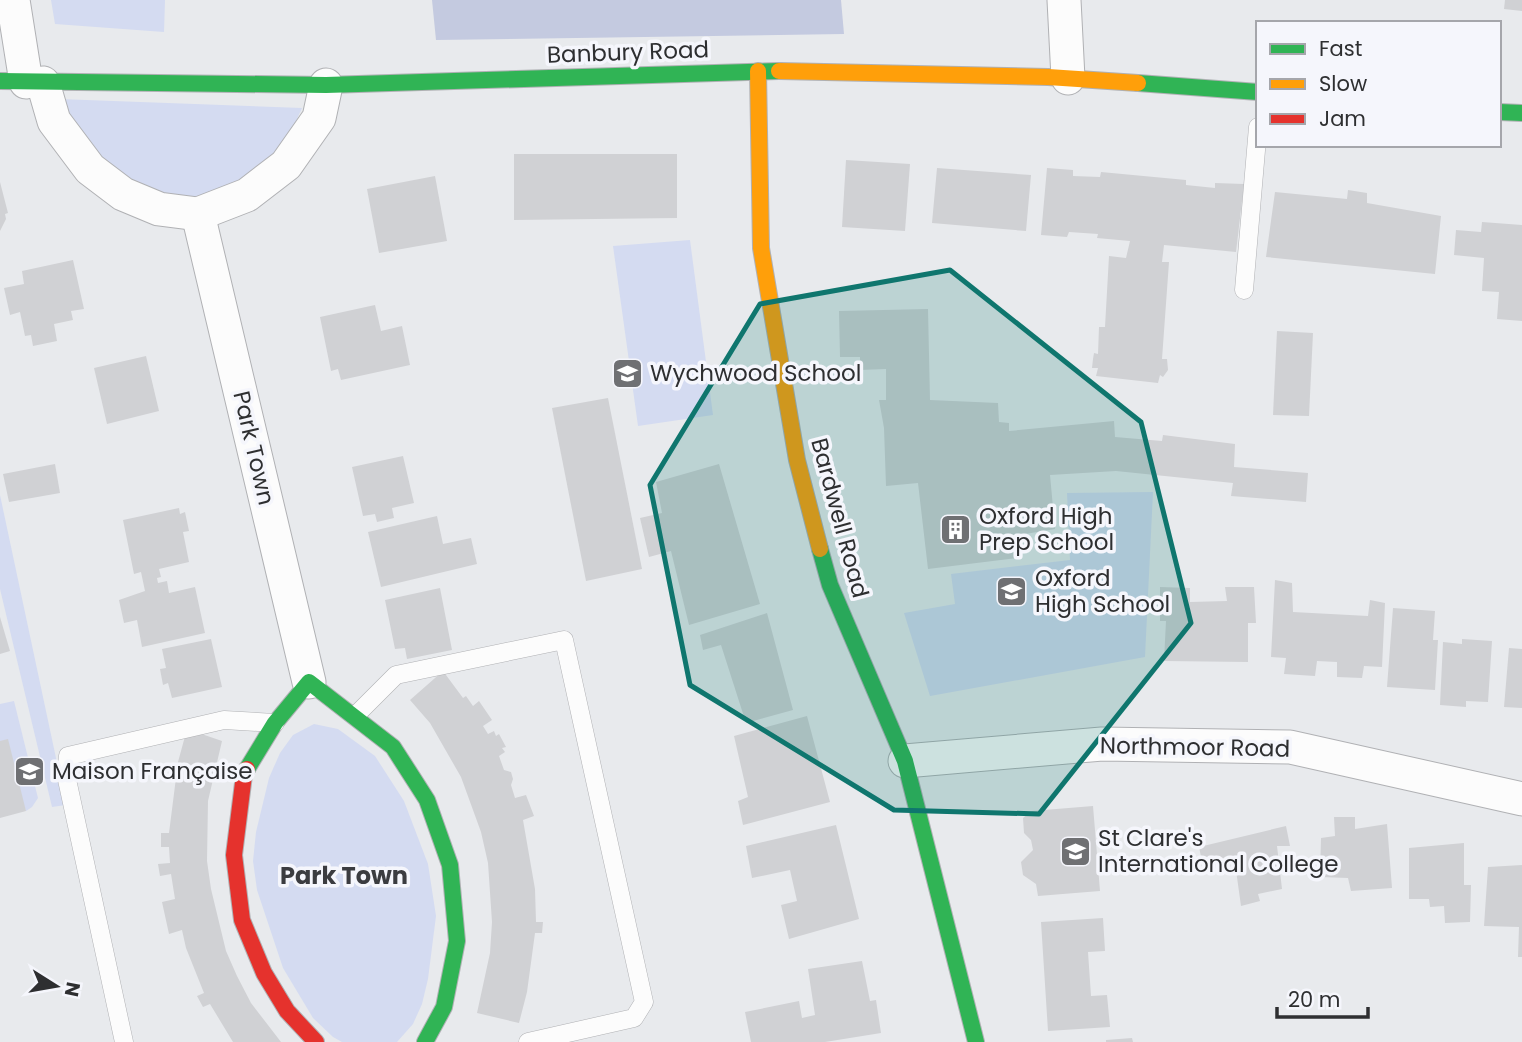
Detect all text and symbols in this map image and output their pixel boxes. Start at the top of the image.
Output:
legend [1256,21,1501,147]
street label: Banbury Road [546,33,710,71]
text: Fast [1319,34,1362,63]
text: Slow [1319,69,1367,98]
text: Jam [1319,104,1366,133]
school or university icon: Wychwood School [610,356,644,390]
place label: Wychwood School [650,357,861,389]
street label: Park Town [225,388,283,508]
street label: Bardwell Road [803,435,877,601]
place label: Oxford High Prep School [979,500,1114,558]
building icon: Oxford High Prep School [939,512,973,546]
place label: Oxford High School [1035,562,1170,620]
school or university icon: Oxford High School [995,574,1029,608]
street label: Northmoor Road [1100,729,1290,765]
school or university icon: Maison Française [12,754,46,788]
place label: Maison Française [52,755,252,787]
place label: St Clare's International College [1098,822,1339,880]
school or university icon: St Clare's International College [1058,834,1092,868]
district label: Park Town [280,859,408,892]
north arrow [21,951,91,1021]
scale bar [1277,976,1368,1020]
text: N [58,980,87,999]
text: 20 m [1288,985,1341,1014]

